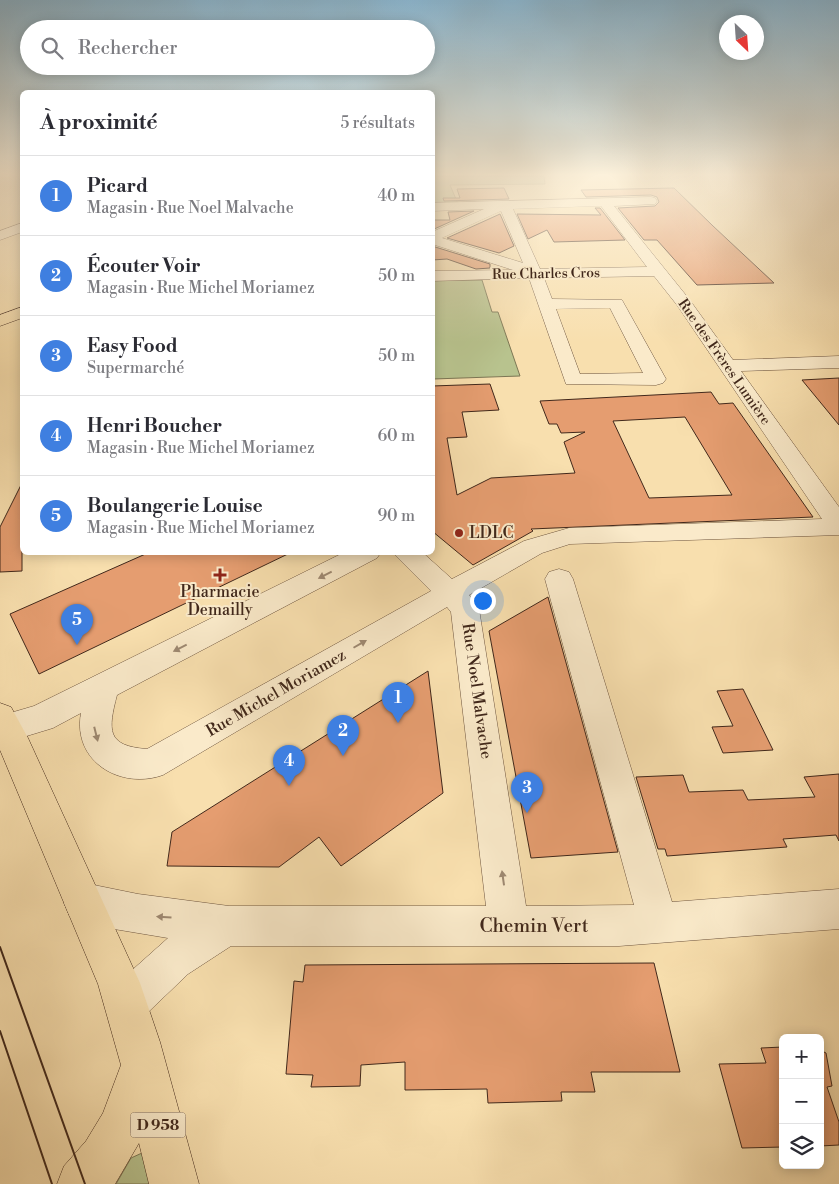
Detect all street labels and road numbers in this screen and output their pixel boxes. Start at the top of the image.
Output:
street label: Rue Charles Cros [492,264,600,284]
street label: Rue des Frères Lumière [674,295,774,429]
street label: Rue Noel Malvache [458,622,496,760]
street label: Rue Michel Moriamez [203,645,349,741]
street label: Chemin Vert [479,914,589,938]
road number: D 958 [130,1112,186,1138]

